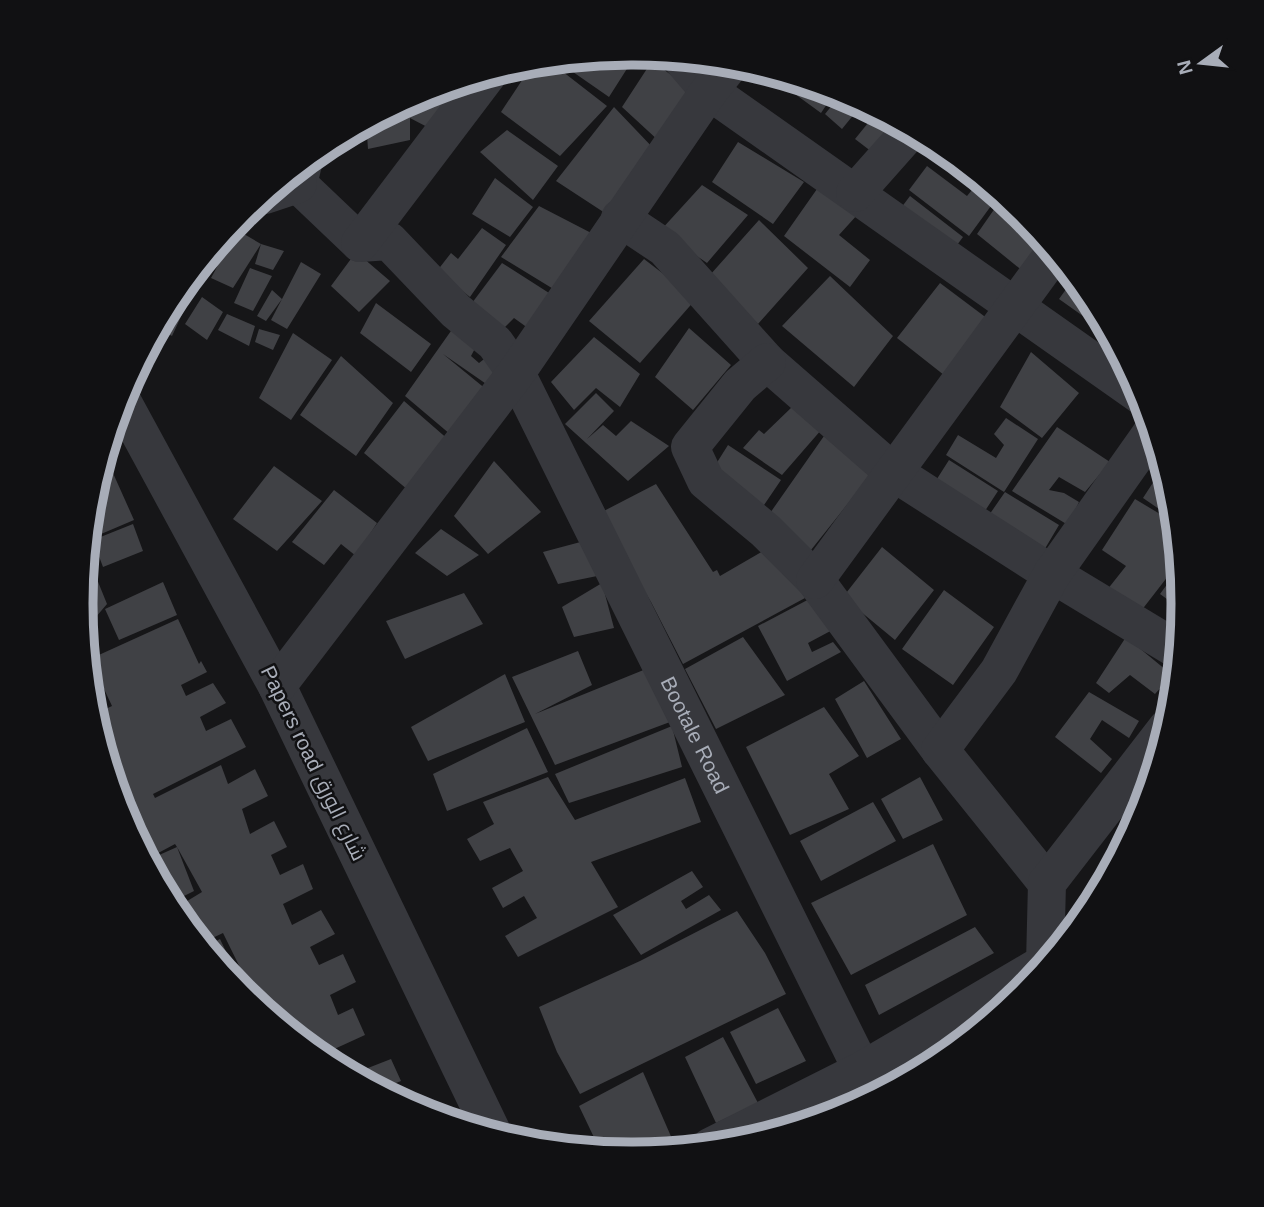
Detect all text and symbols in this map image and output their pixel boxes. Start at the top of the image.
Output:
north arrow [1166,28,1236,98]
text: N [1173,58,1197,77]
street label: Papers road شارع الورق [254,662,371,866]
street label: Bootale Road [657,672,734,797]

